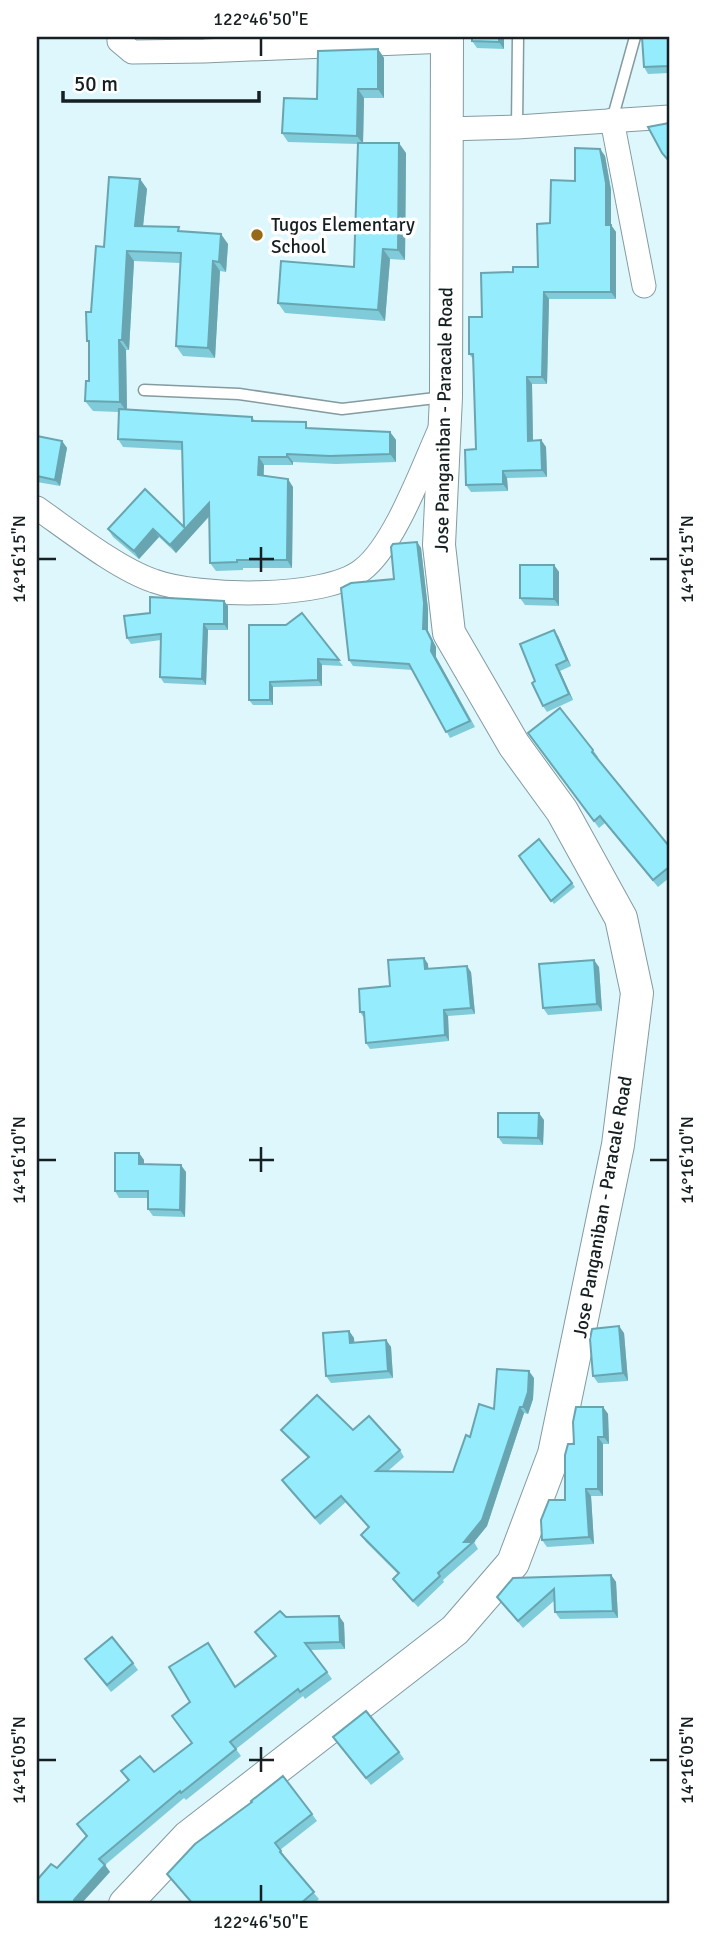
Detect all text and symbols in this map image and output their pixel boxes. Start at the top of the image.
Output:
text: 122°46'50"E [213,8,309,30]
scale bar [63,60,259,104]
text: 50 m [74,71,118,97]
place label: Tugos Elementary School [271,213,415,259]
marker: Tugos Elementary School [249,227,265,243]
street label: Jose Panganiban - Paracale Road [430,287,458,553]
text: 14°16'15"N [8,515,30,603]
text: 14°16'15"N [676,515,698,603]
street label: Jose Panganiban - Paracale Road [568,1074,638,1340]
text: 14°16'10"N [8,1116,30,1204]
text: 14°16'10"N [676,1116,698,1204]
text: 14°16'05"N [8,1716,30,1804]
text: 14°16'05"N [676,1716,698,1804]
text: 122°46'50"E [213,1911,309,1933]

